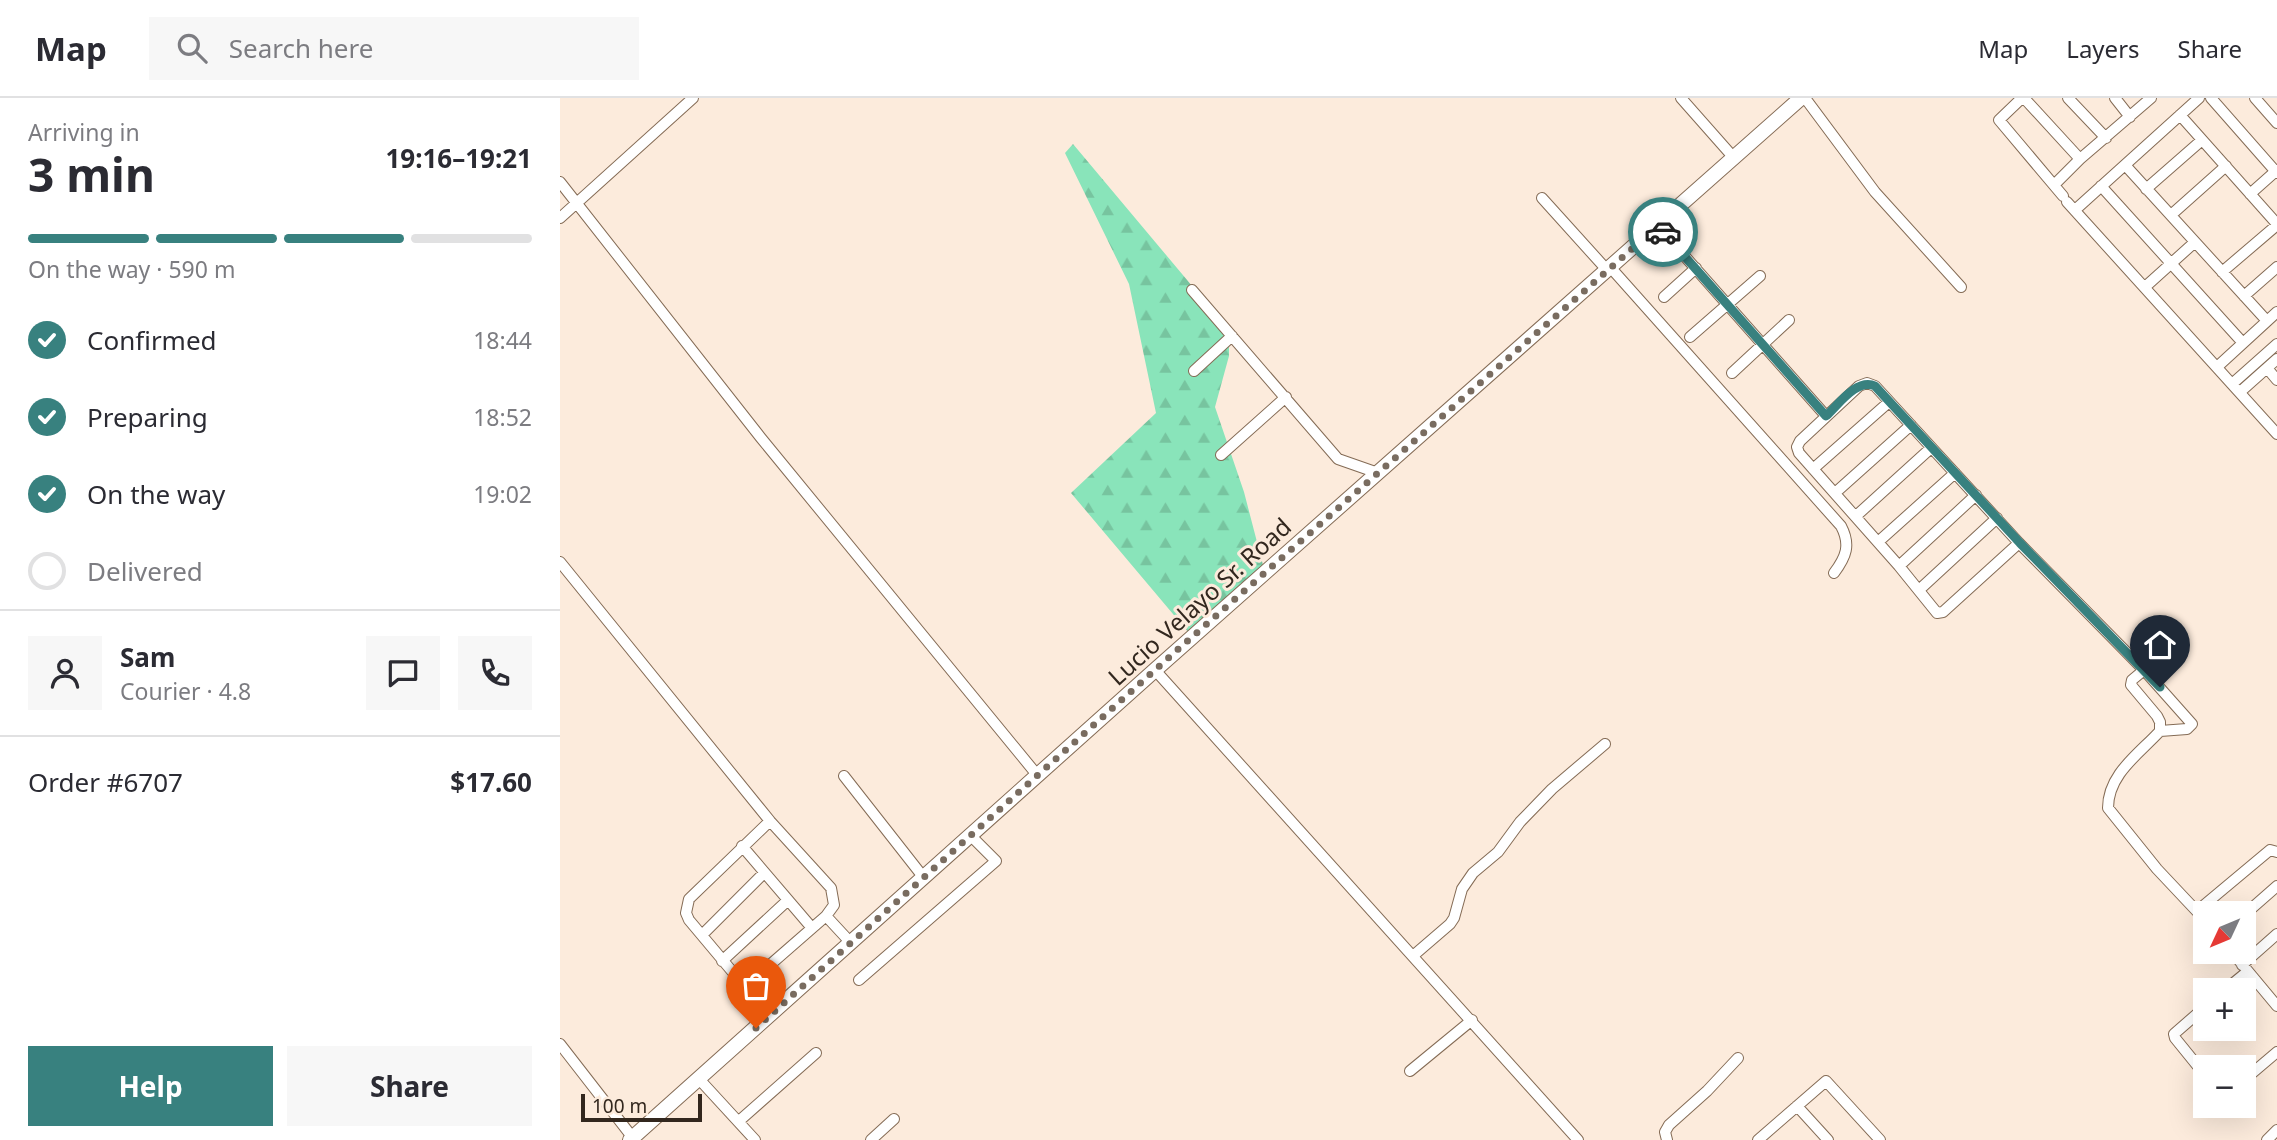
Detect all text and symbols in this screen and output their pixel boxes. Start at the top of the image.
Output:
search box [149,17,639,80]
text: Map [35,26,107,71]
icon: search [173,29,211,67]
text: Search here [229,30,373,66]
text: Map [1978,32,2028,65]
text: Layers [2066,32,2140,65]
text: Share [2178,32,2242,65]
text: Arriving in [28,116,140,148]
text: 19:16–19:21 [385,140,532,176]
text: 3 min [28,143,155,205]
courier [1628,197,1698,267]
icon: car [1644,213,1682,251]
text: On the way · 590 m [28,253,235,285]
icon: check [28,321,66,359]
text: Confirmed [87,322,217,358]
text: 18:44 [473,324,532,356]
icon: check [28,398,66,436]
text: Preparing [87,399,208,435]
text: 18:52 [473,401,532,433]
icon: check [28,475,66,513]
text: On the way [87,476,225,512]
text: 19:02 [473,478,532,510]
street label: Lucio Velayo Sr. Road [1100,510,1298,692]
text: Delivered [87,553,203,589]
pin [2130,615,2190,687]
icon: home [2141,626,2179,664]
button: person [28,636,102,710]
button: chat [366,636,440,710]
button: phone [458,636,532,710]
text: Sam [120,639,175,675]
text: Courier · 4.8 [120,675,251,707]
text: Order #6707 [28,764,183,800]
text: $17.60 [450,764,532,800]
north arrow [2193,901,2256,964]
map controls [2193,901,2256,1118]
pin [726,956,786,1028]
icon: bag [737,967,775,1005]
button: + [2193,978,2256,1041]
button: Help [28,1046,273,1126]
button: Share [287,1046,532,1126]
button: − [2193,1055,2256,1118]
scale bar [581,1091,702,1123]
text: 100 m [592,1093,647,1119]

